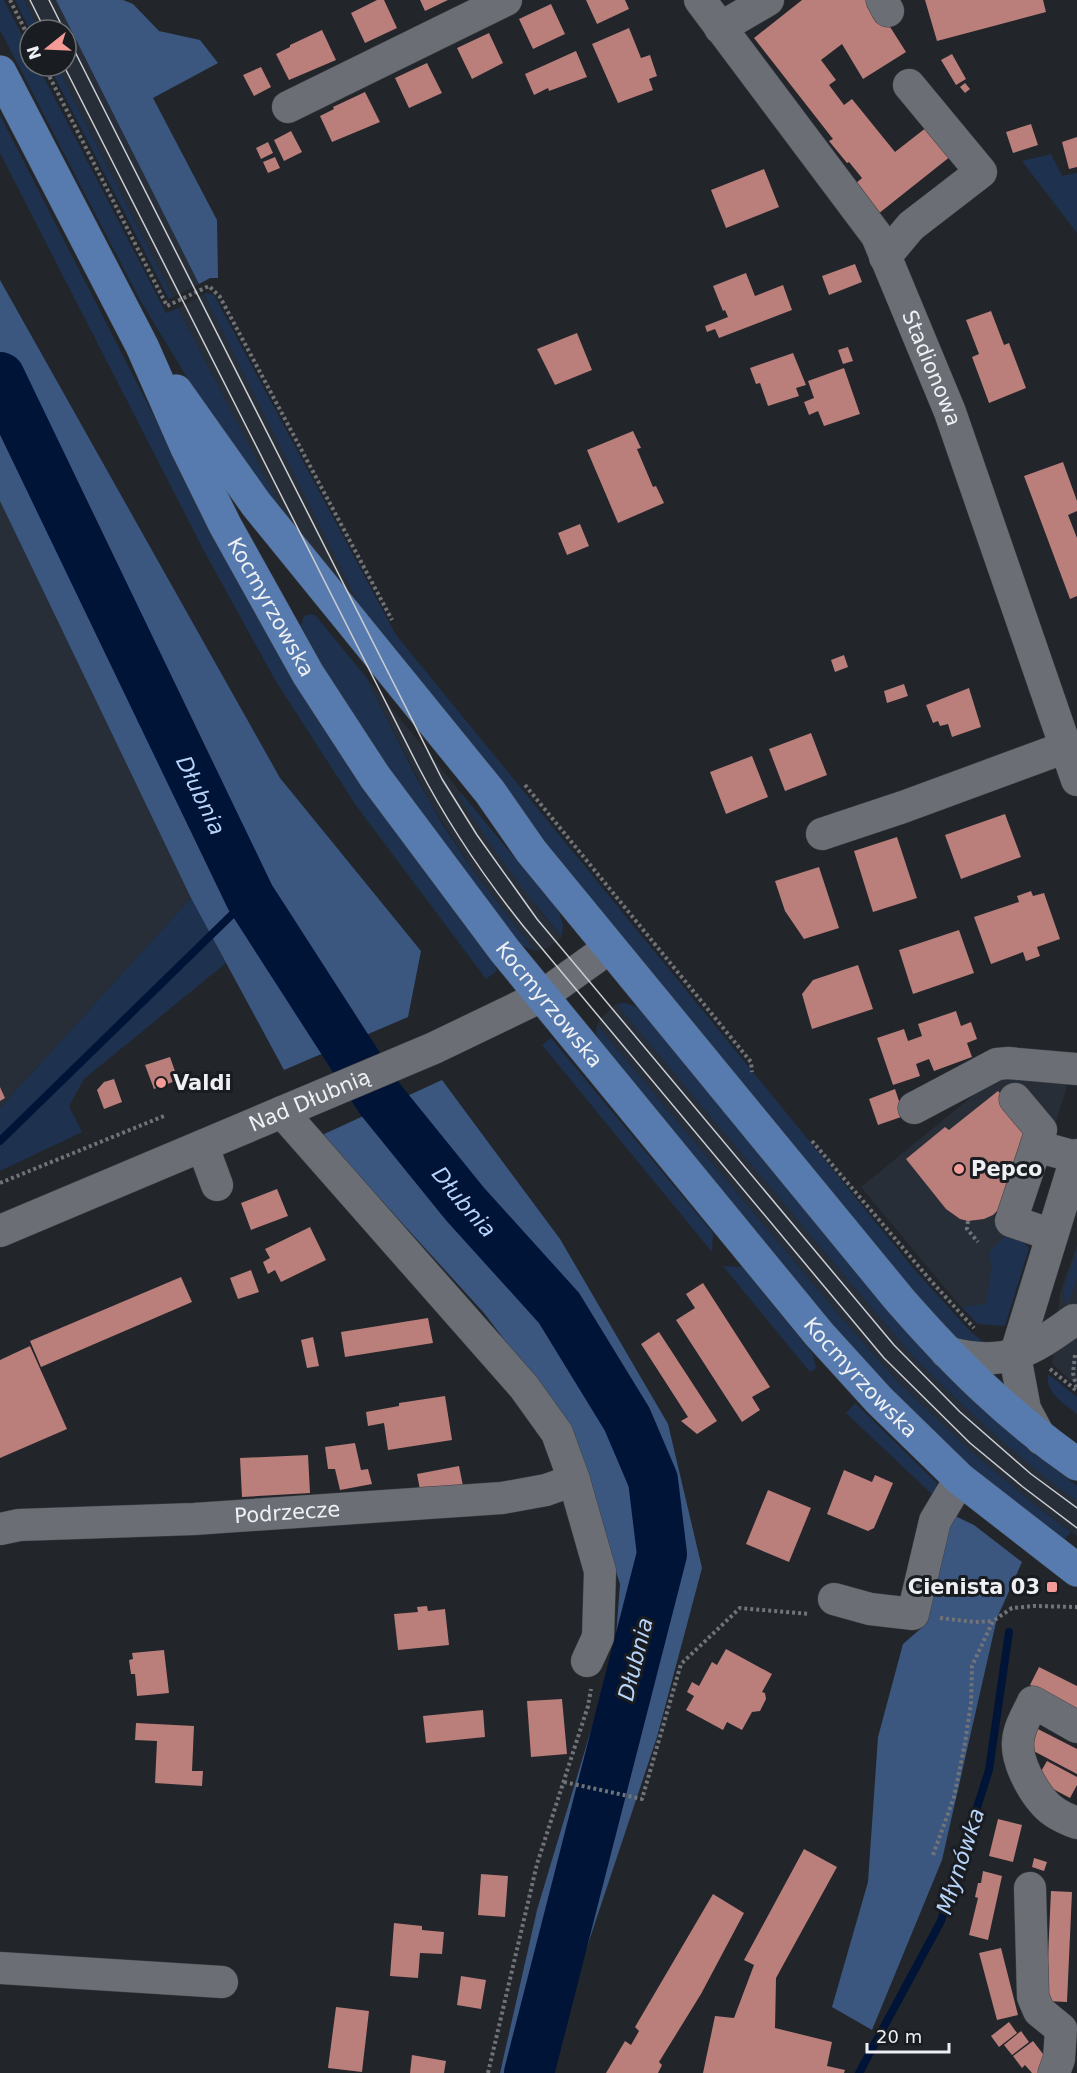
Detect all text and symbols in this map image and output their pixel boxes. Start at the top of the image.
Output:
north arrow [18,18,78,78]
text: N [23,43,45,62]
street label: Stadionowa [897,307,966,429]
street label: Kocmyrzowska [222,533,319,681]
water label: Dłubnia [171,752,230,839]
street label: Kocmyrzowska [490,937,608,1072]
street label: Nad Dłubnią [245,1064,374,1137]
place label: Valdi [173,1071,232,1095]
marker: Valdi [154,1076,168,1090]
place label: Pepco [971,1157,1043,1181]
water label: Dłubnia [427,1162,501,1242]
marker: Pepco [952,1162,966,1176]
street label: Kocmyrzowska [799,1313,922,1443]
street label: Podrzecze [233,1497,341,1528]
place label: Cienista 03 [908,1575,1040,1599]
marker: Cienista 03 [1045,1580,1059,1594]
water label: Dłubnia [613,1615,658,1703]
water label: Młynówka [932,1805,989,1917]
scale bar [867,2016,950,2054]
text: 20 m [876,2026,922,2047]

